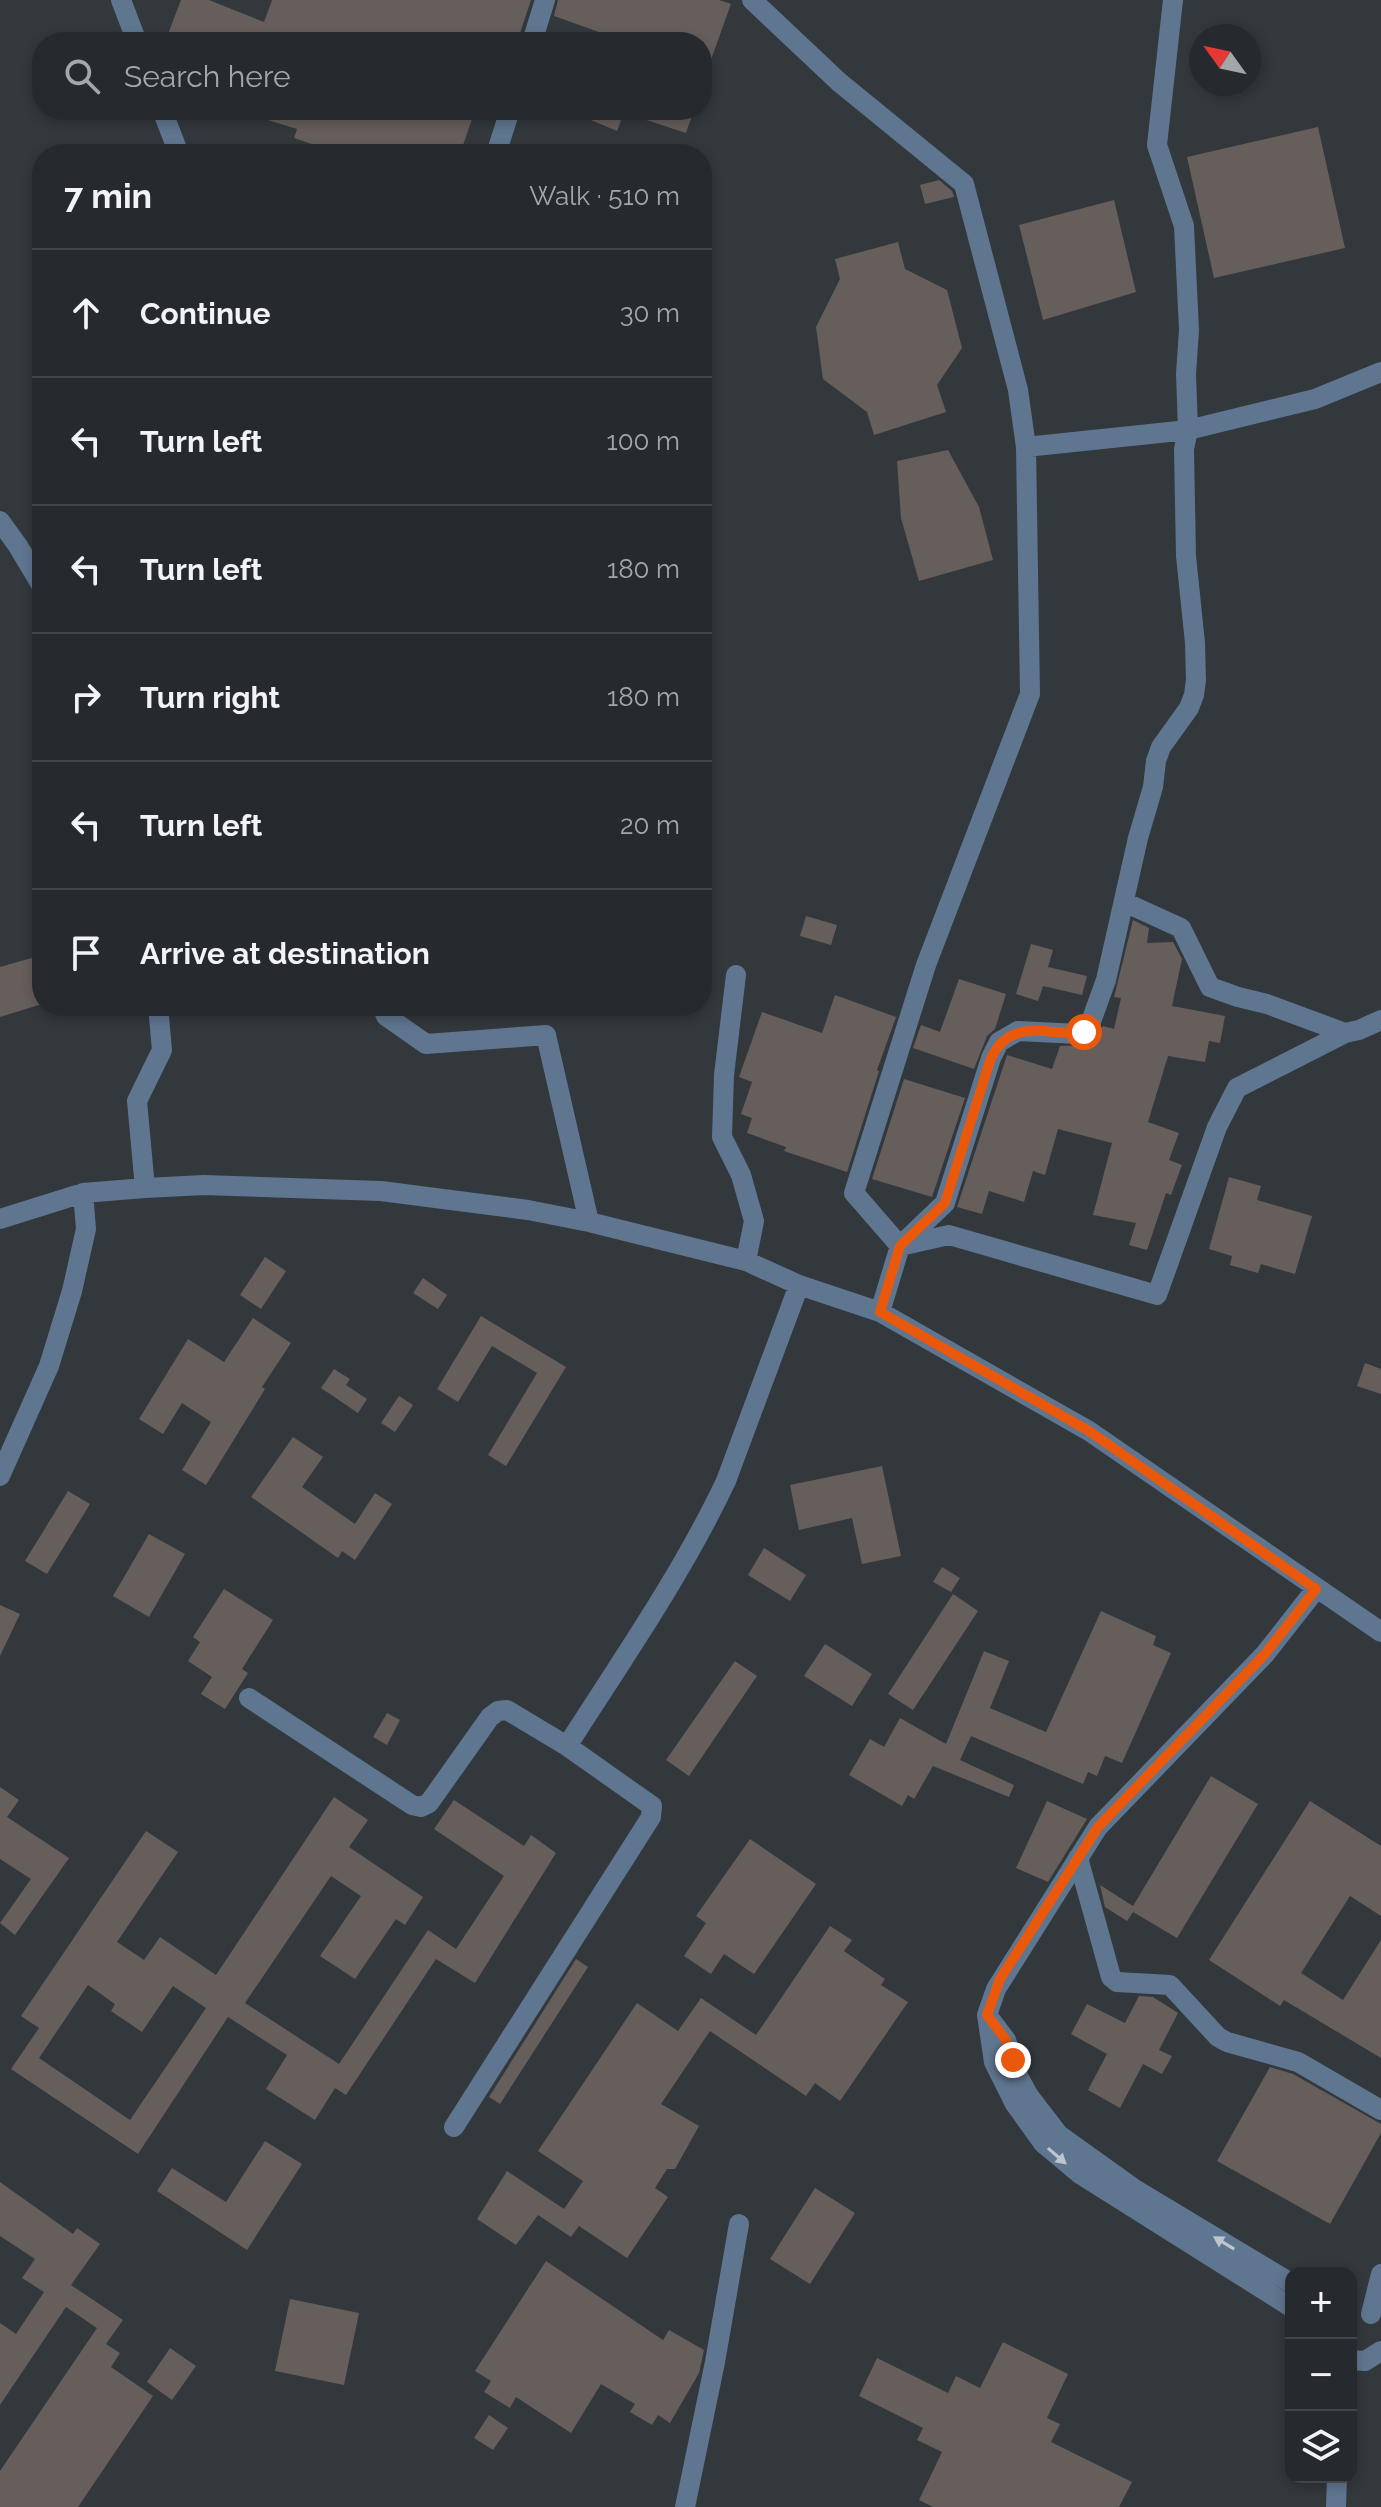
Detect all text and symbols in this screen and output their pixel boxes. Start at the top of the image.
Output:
north arrow [1189,24,1261,96]
search box [32,32,712,120]
icon: search [60,54,104,98]
text: Search here [124,59,291,94]
text: 7 min [64,176,152,216]
text: Walk · 510 m [529,181,680,211]
icon: ahead [64,291,108,335]
text: Continue [140,296,271,331]
text: 30 m [620,298,680,328]
icon: left [64,419,108,463]
text: Turn left [140,424,262,459]
text: 100 m [607,426,680,456]
icon: left [64,547,108,591]
text: Turn left [140,552,262,587]
text: 180 m [607,554,680,584]
icon: right [64,675,108,719]
text: Turn right [140,680,280,715]
text: 180 m [607,682,680,712]
icon: left [64,803,108,847]
text: Turn left [140,808,262,843]
text: 20 m [620,810,680,840]
icon: arrive [64,931,108,975]
text: Arrive at destination [140,936,430,971]
route start [1066,1014,1102,1050]
route end [995,2042,1031,2078]
one-way arrow [1047,2147,1067,2164]
one-way arrow [1213,2236,1235,2250]
map controls [1285,2267,1357,2483]
button: + [1285,2267,1357,2339]
button: − [1285,2339,1357,2411]
button: layers [1285,2411,1357,2483]

